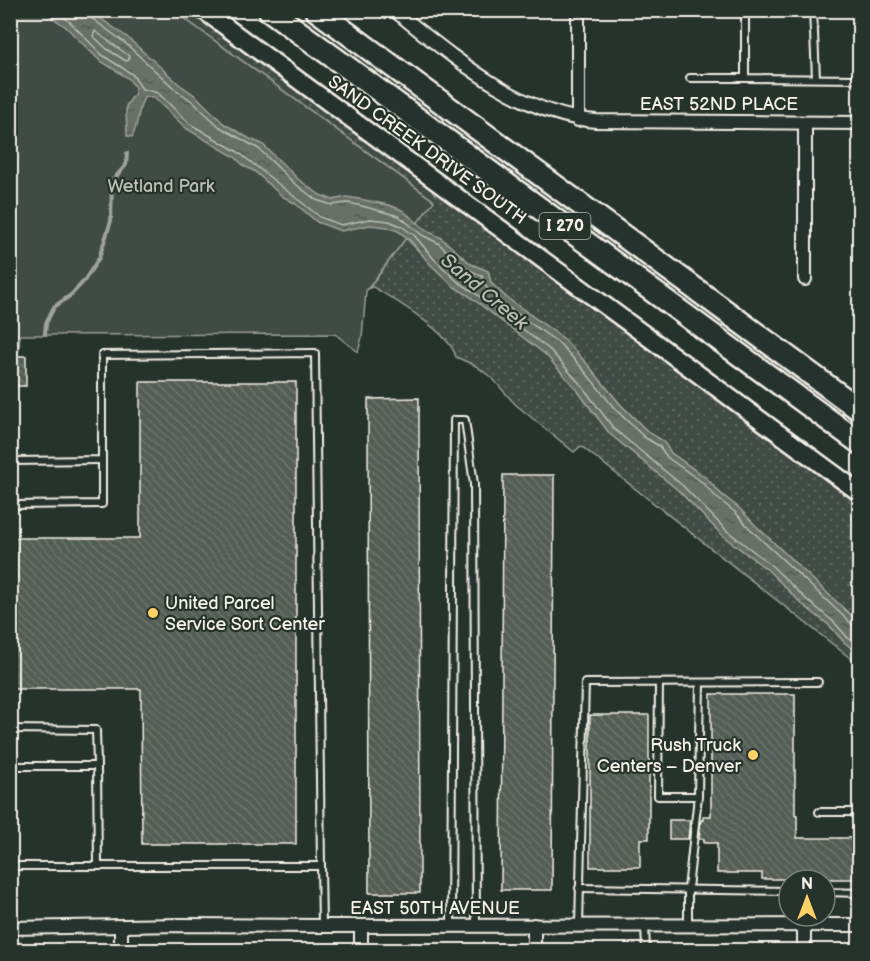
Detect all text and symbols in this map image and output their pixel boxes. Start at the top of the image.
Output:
street label: SAND CREEK DRIVE SOUTH [324,71,530,229]
street label: EAST 52ND PLACE [640,94,798,115]
park label: Wetland Park [107,176,215,197]
road number: I 270 [540,213,590,239]
water label: Sand Creek [435,249,533,336]
place label: United Parcel Service Sort Center [165,593,325,635]
marker: United Parcel Service Sort Center [146,606,160,620]
place label: Rush Truck Centers – Denver [597,735,741,777]
marker: Rush Truck Centers – Denver [746,748,760,762]
north arrow [777,868,837,928]
text: N [801,875,813,894]
street label: EAST 50TH AVENUE [350,898,520,919]

